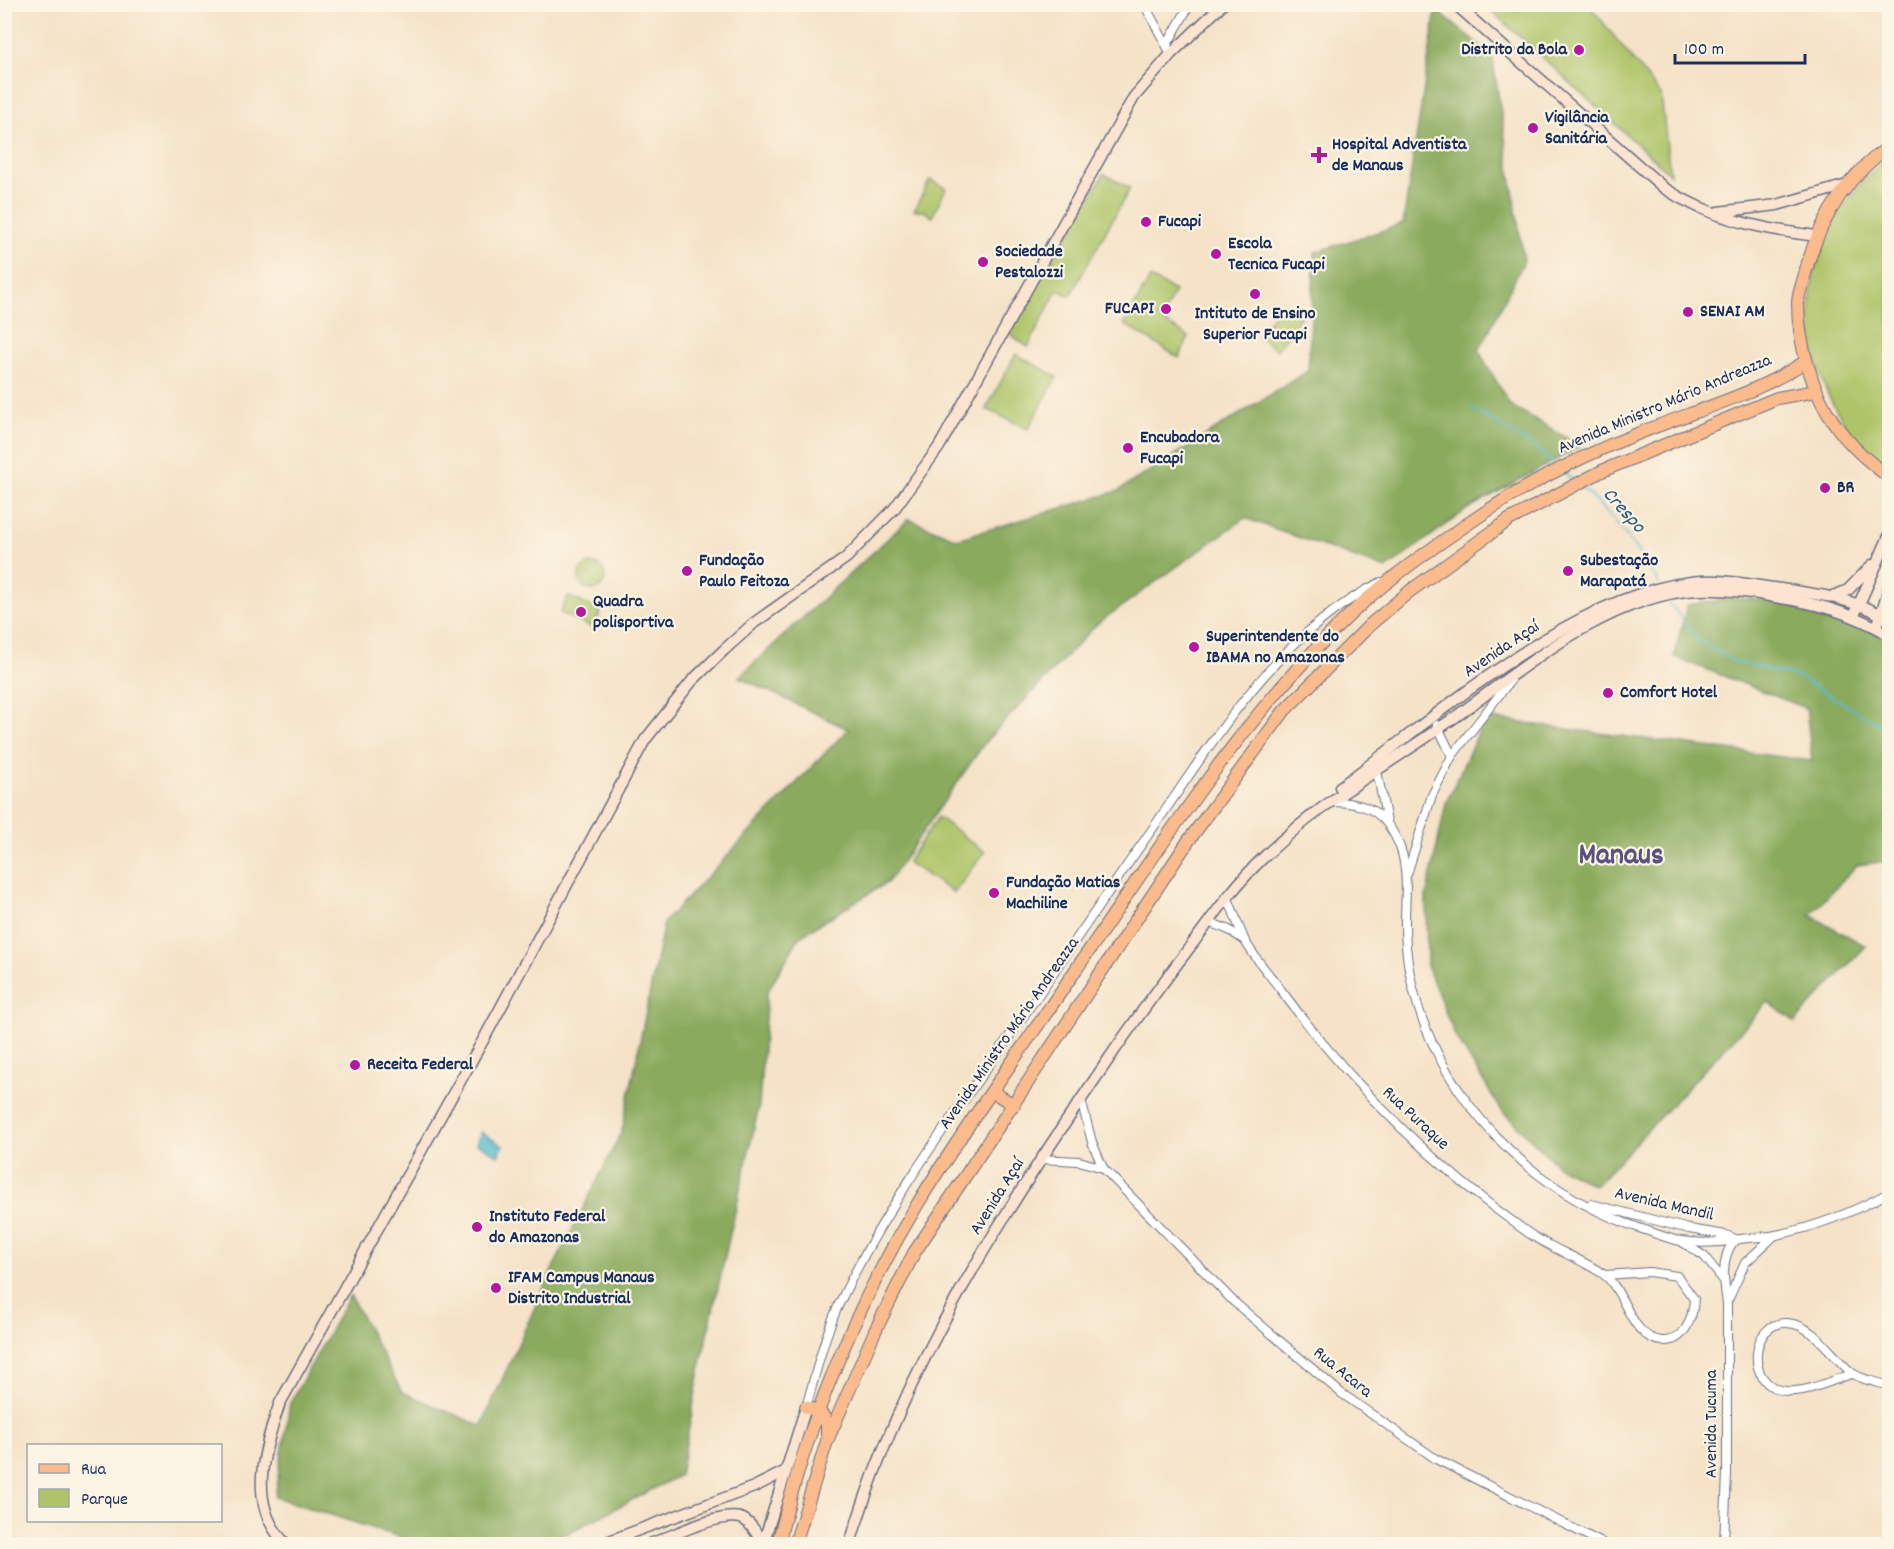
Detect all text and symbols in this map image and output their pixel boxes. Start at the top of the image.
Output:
scale bar [1675,27,1806,65]
place label: Distrito da Bola [1461,38,1568,63]
text: 100 m [1684,38,1724,63]
marker: Distrito da Bola [1572,43,1586,57]
place label: Vigilância Sanitária [1545,106,1609,152]
marker: Vigilância Sanitária [1526,121,1540,135]
place label: Hospital Adventista de Manaus [1332,133,1467,179]
marker: Hospital Adventista de Manaus [1310,146,1328,164]
place label: Fucapi [1158,210,1202,235]
marker: Fucapi [1139,215,1153,229]
place label: Escola Tecnica Fucapi [1228,232,1326,278]
place label: Sociedade Pestalozzi [995,240,1064,286]
marker: Escola Tecnica Fucapi [1209,247,1223,261]
marker: Sociedade Pestalozzi [976,255,990,269]
marker: Intituto de Ensino Superior Fucapi [1248,287,1262,301]
place label: FUCAPI [1105,297,1154,322]
place label: SENAI AM [1700,300,1765,325]
marker: FUCAPI [1159,302,1173,316]
place label: Intituto de Ensino Superior Fucapi [1194,302,1316,348]
marker: SENAI AM [1681,305,1695,319]
street label: Avenida Ministro Mário Andreazza [1554,348,1776,461]
place label: Encubadora Fucapi [1140,426,1220,472]
marker: Encubadora Fucapi [1121,441,1135,455]
place label: BR [1837,476,1855,501]
marker: BR [1818,481,1832,495]
water label: Crespo [1595,482,1652,541]
place label: Fundação Paulo Feitoza [699,549,790,595]
place label: Subestação Marapatá [1580,549,1658,595]
marker: Fundação Paulo Feitoza [680,564,694,578]
marker: Subestação Marapatá [1561,564,1575,578]
place label: Quadra polisportiva [593,590,674,636]
marker: Quadra polisportiva [574,605,588,619]
street label: Avenida Açaí [1459,614,1546,685]
place label: Superintendente do IBAMA no Amazonas [1206,625,1345,671]
marker: Superintendente do IBAMA no Amazonas [1187,640,1201,654]
place label: Comfort Hotel [1620,681,1718,706]
marker: Comfort Hotel [1601,686,1615,700]
district label: Manaus [1578,836,1664,879]
place label: Fundação Matias Machiline [1006,871,1121,917]
marker: Fundação Matias Machiline [987,886,1001,900]
street label: Avenida Ministro Mário Andreazza [934,932,1086,1135]
place label: Receita Federal [367,1053,474,1078]
marker: Receita Federal [348,1058,362,1072]
street label: Rua Puraque [1376,1081,1454,1157]
street label: Avenida Açaí [964,1152,1032,1240]
street label: Avenida Mandil [1612,1181,1717,1229]
place label: Instituto Federal do Amazonas [489,1205,606,1251]
marker: Instituto Federal do Amazonas [470,1220,484,1234]
place label: IFAM Campus Manaus Distrito Industrial [508,1266,655,1312]
marker: IFAM Campus Manaus Distrito Industrial [489,1281,503,1295]
street label: Rua Acara [1307,1341,1377,1405]
street label: Avenida Tucuma [1700,1369,1725,1478]
legend [27,1444,222,1522]
text: Rua [81,1458,107,1483]
text: Parque [81,1488,128,1513]

